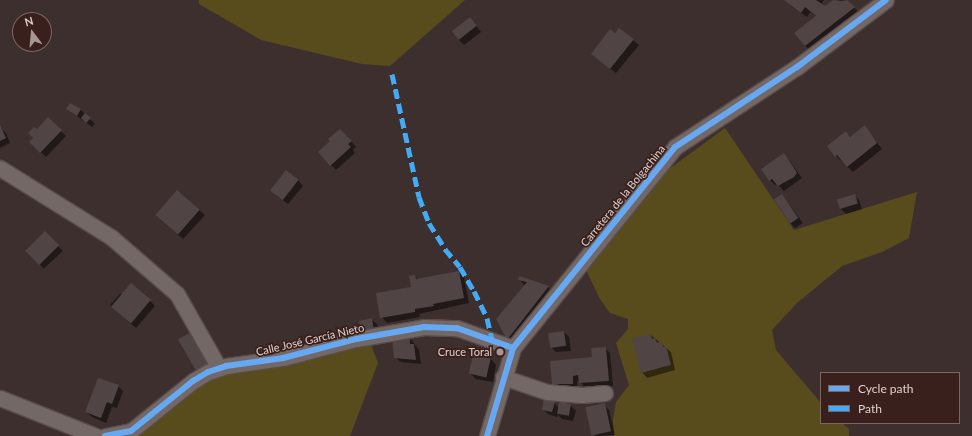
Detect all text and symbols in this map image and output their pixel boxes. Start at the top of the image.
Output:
north arrow [12,12,52,52]
text: N [23,14,35,28]
street label: Carretera de la Bolgachina [578,143,668,249]
street label: Calle José García Nieto [254,321,366,359]
place label: Cruce Toral [437,345,492,359]
marker: Cruce Toral [495,347,505,357]
legend [820,372,960,424]
text: Cycle path [858,381,913,396]
text: Path [858,401,882,416]

